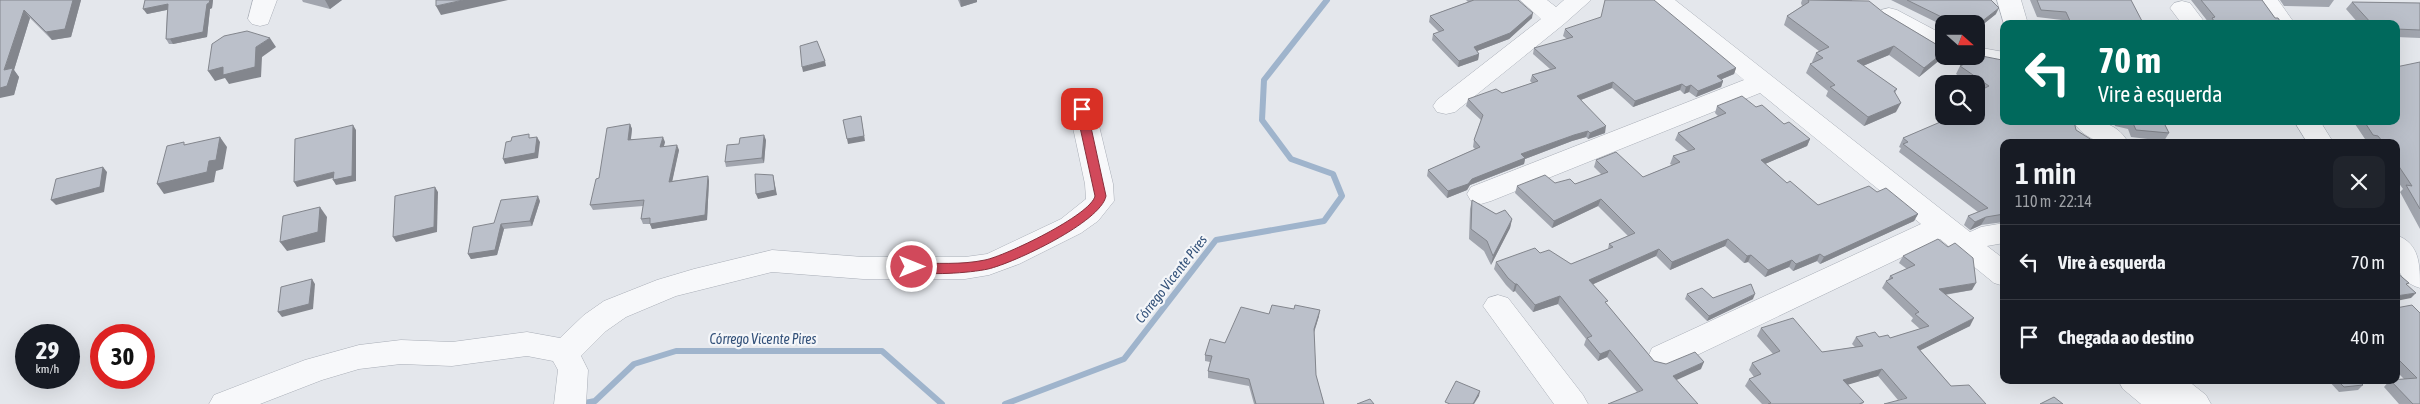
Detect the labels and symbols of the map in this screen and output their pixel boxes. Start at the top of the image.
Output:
north arrow [1935,15,1985,65]
pin [1061,88,1103,130]
water label: Córrego Vicente Pires [1132,232,1210,326]
position arrow [885,240,937,292]
speed limit sign: 30 [90,324,155,389]
water label: Córrego Vicente Pires [710,331,817,347]

